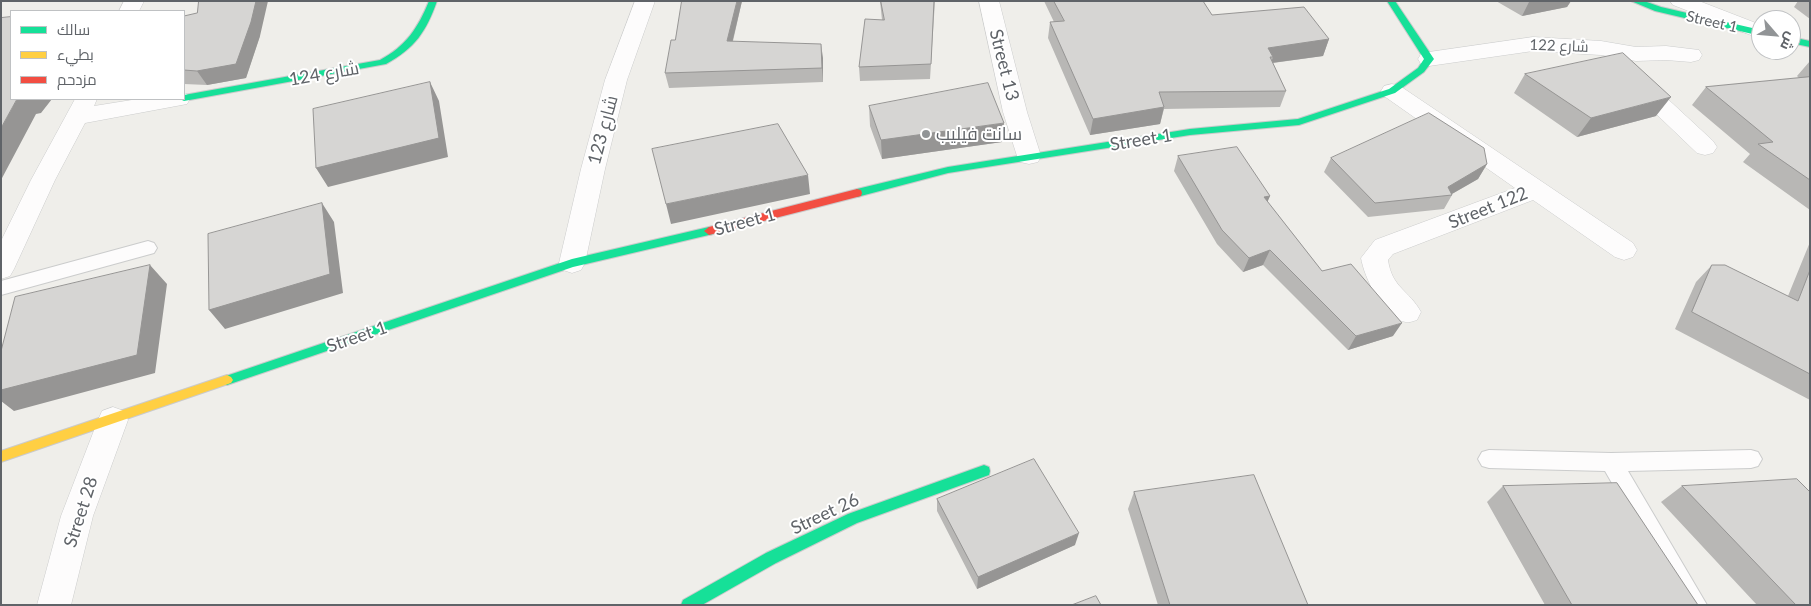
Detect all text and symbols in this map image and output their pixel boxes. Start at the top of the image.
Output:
street label: Street 1 [1685,7,1739,37]
legend [10,10,185,100]
north arrow [1751,10,1801,60]
text: سالك [57,20,90,38]
street label: Street 13 [985,27,1023,103]
text: ش [1777,30,1801,53]
street label: شارع 122 [1529,36,1589,56]
text: بطيء [57,45,94,63]
street label: شارع 124 [287,57,361,91]
text: مزدحم [57,70,97,88]
street label: شارع 123 [583,93,623,167]
place label: سانت فيليب [936,123,1022,145]
street label: Street 1 [1108,124,1174,156]
marker: سانت فيليب [920,128,932,140]
street label: Street 122 [1445,182,1531,234]
street label: Street 1 [712,203,778,241]
street label: Street 1 [324,317,390,357]
street label: Street 28 [59,474,103,550]
street label: Street 26 [787,489,863,539]

